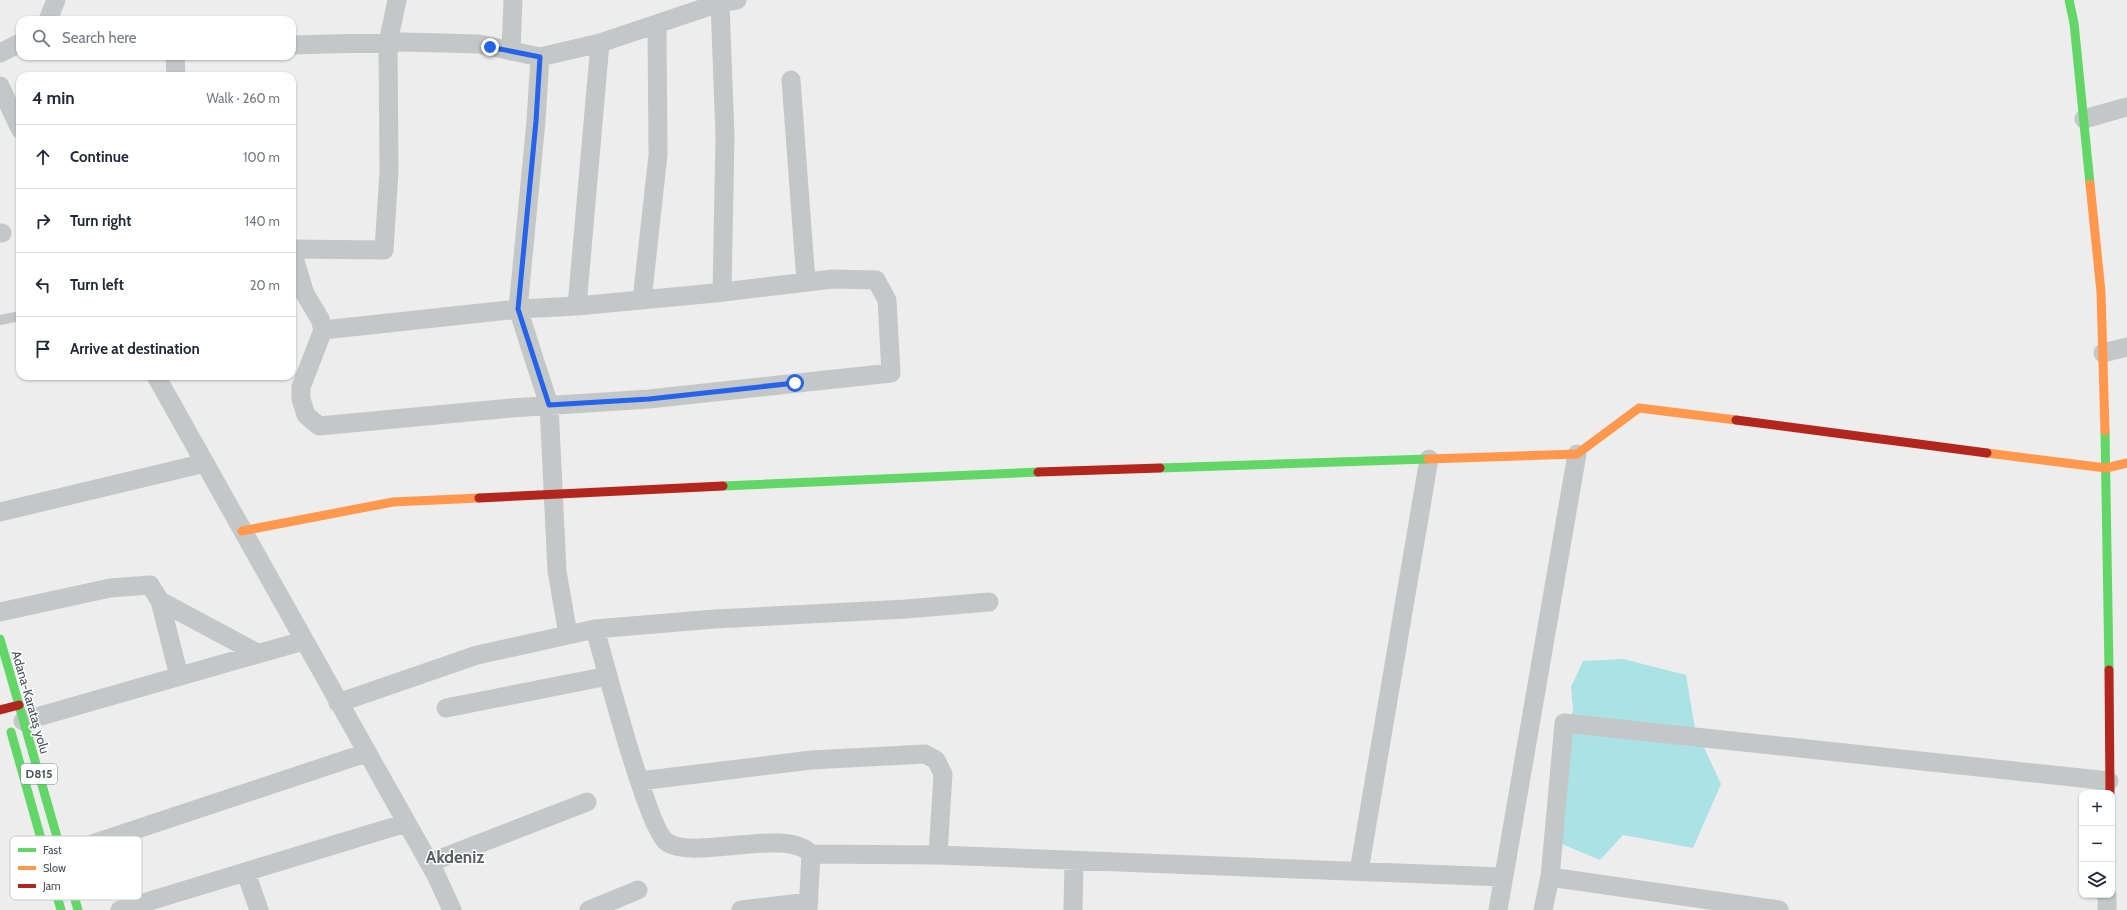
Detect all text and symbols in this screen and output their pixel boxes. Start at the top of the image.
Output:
search box [16,16,296,60]
icon: search [30,27,52,49]
text: Search here [62,29,137,47]
route end [481,38,499,56]
text: 4 min [32,88,75,108]
text: Walk · 260 m [207,90,280,106]
icon: ahead [32,146,54,168]
text: Continue [70,148,129,166]
text: 100 m [243,149,280,165]
icon: right [32,210,54,232]
text: Turn right [70,212,131,230]
text: 140 m [245,213,280,229]
icon: left [32,274,54,296]
text: Turn left [70,276,124,294]
text: 20 m [250,277,280,293]
icon: arrive [32,338,54,360]
text: Arrive at destination [70,340,200,358]
route start [786,374,804,392]
street label: Adana-Karataş yolu [9,649,53,756]
road number: D815 [21,764,57,784]
map controls [2079,790,2115,898]
button: + [2079,790,2115,826]
button: − [2079,826,2115,862]
legend [10,836,142,900]
text: Fast [43,843,62,857]
district label: Akdeniz [426,847,484,867]
text: Slow [43,861,66,875]
button: layers [2079,862,2115,898]
text: Jam [42,879,61,893]

